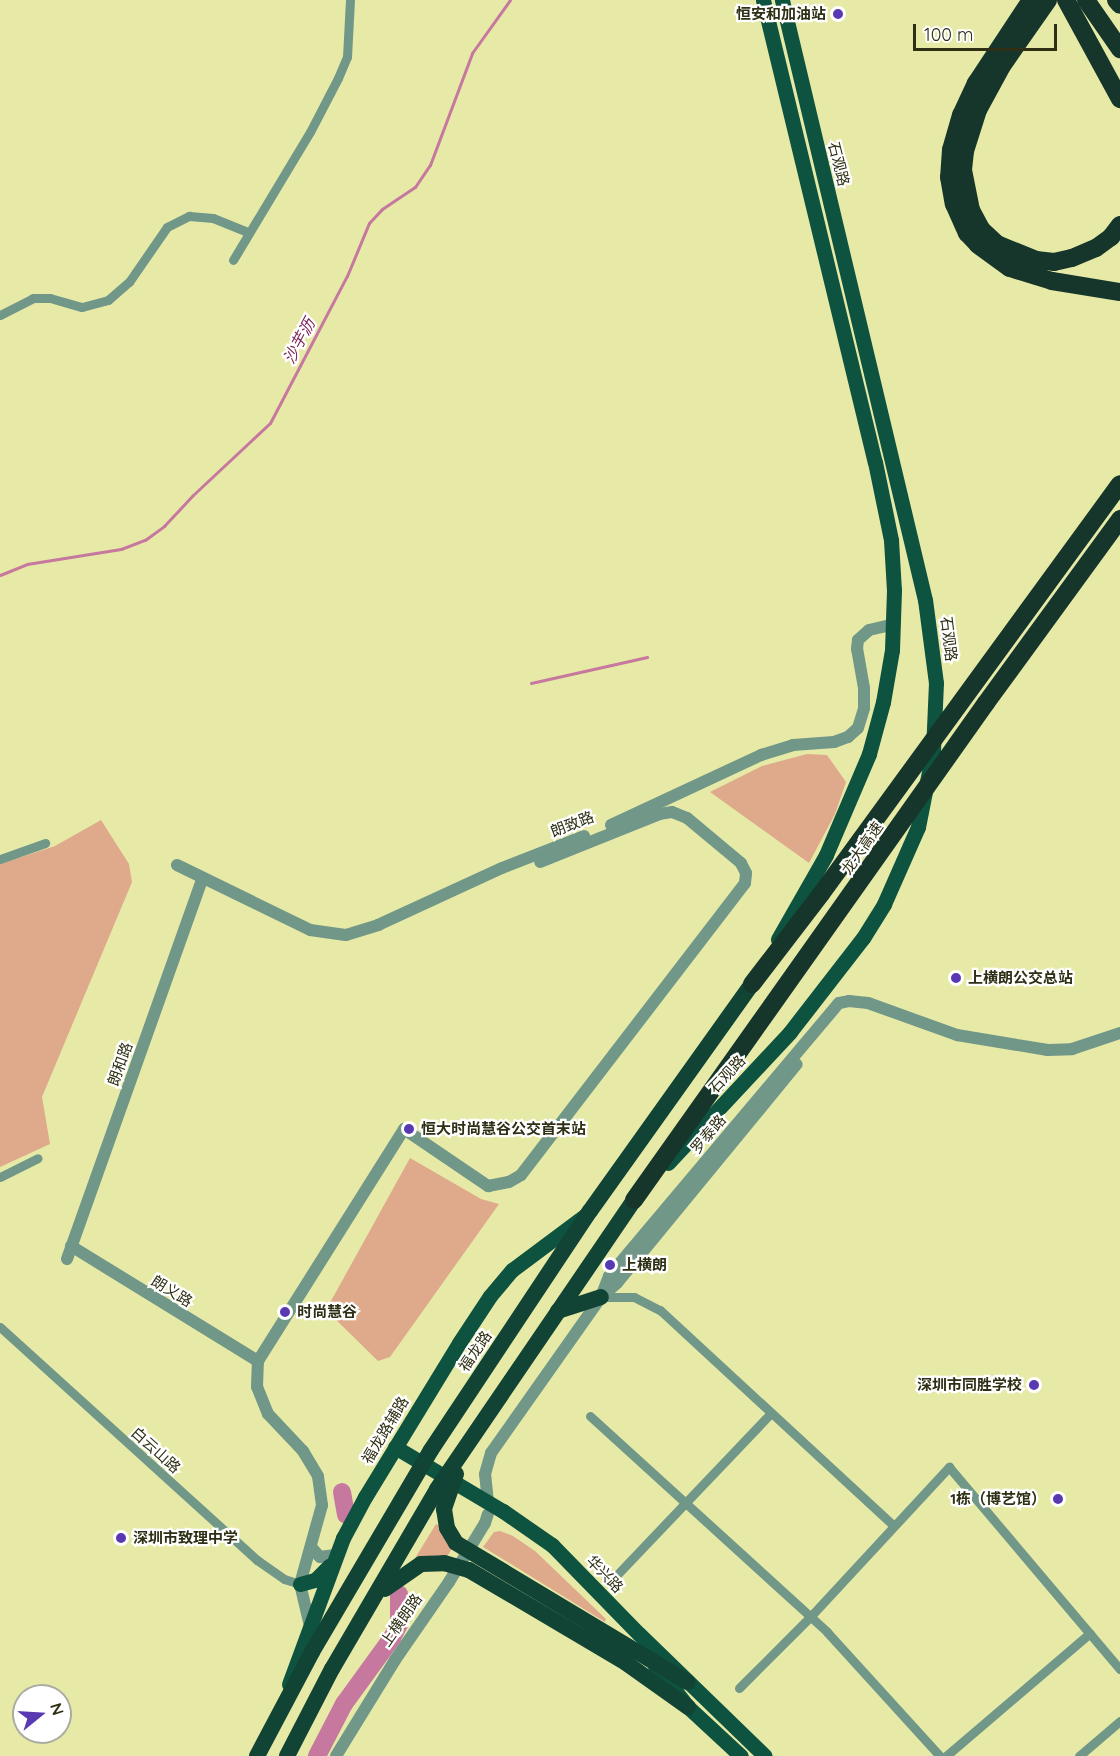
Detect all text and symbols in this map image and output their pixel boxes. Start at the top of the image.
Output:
place label: 恒安和加油站 [736,5,826,23]
marker: 恒安和加油站 [831,7,845,21]
scale bar [916,12,1060,50]
text: 100 m [924,23,973,46]
street label: 石观路 [825,140,853,188]
water label: 沙芋沥 [279,315,319,367]
street label: 石观路 [937,616,961,662]
street label: 朗致路 [548,808,596,840]
street label: 龙大高速 [837,818,887,878]
place label: 上横朗公交总站 [968,969,1073,987]
marker: 上横朗公交总站 [949,971,963,985]
street label: 朗和路 [104,1040,136,1088]
street label: 石观路 [705,1051,749,1097]
street label: 罗泰路 [687,1111,729,1157]
place label: 恒大时尚慧谷公交首末站 [421,1120,586,1138]
marker: 恒大时尚慧谷公交首末站 [402,1122,416,1136]
place label: 上横朗 [622,1256,667,1274]
marker: 上横朗 [603,1258,617,1272]
street label: 朗义路 [148,1271,196,1311]
place label: 时尚慧谷 [297,1303,357,1321]
marker: 时尚慧谷 [278,1305,292,1319]
street label: 福龙路 [455,1327,495,1375]
place label: 深圳市同胜学校 [917,1376,1022,1394]
marker: 深圳市同胜学校 [1027,1378,1041,1392]
street label: 福龙路辅路 [358,1393,412,1467]
street label: 白云山路 [128,1423,184,1477]
place label: 1栋（博艺馆） [950,1490,1046,1508]
marker: 1栋（博艺馆） [1051,1492,1065,1506]
place label: 深圳市致理中学 [133,1529,238,1547]
marker: 深圳市致理中学 [114,1531,128,1545]
street label: 华兴路 [583,1552,627,1596]
street label: 上横朗路 [376,1590,426,1650]
north arrow [12,1684,72,1744]
text: N [46,1700,69,1718]

